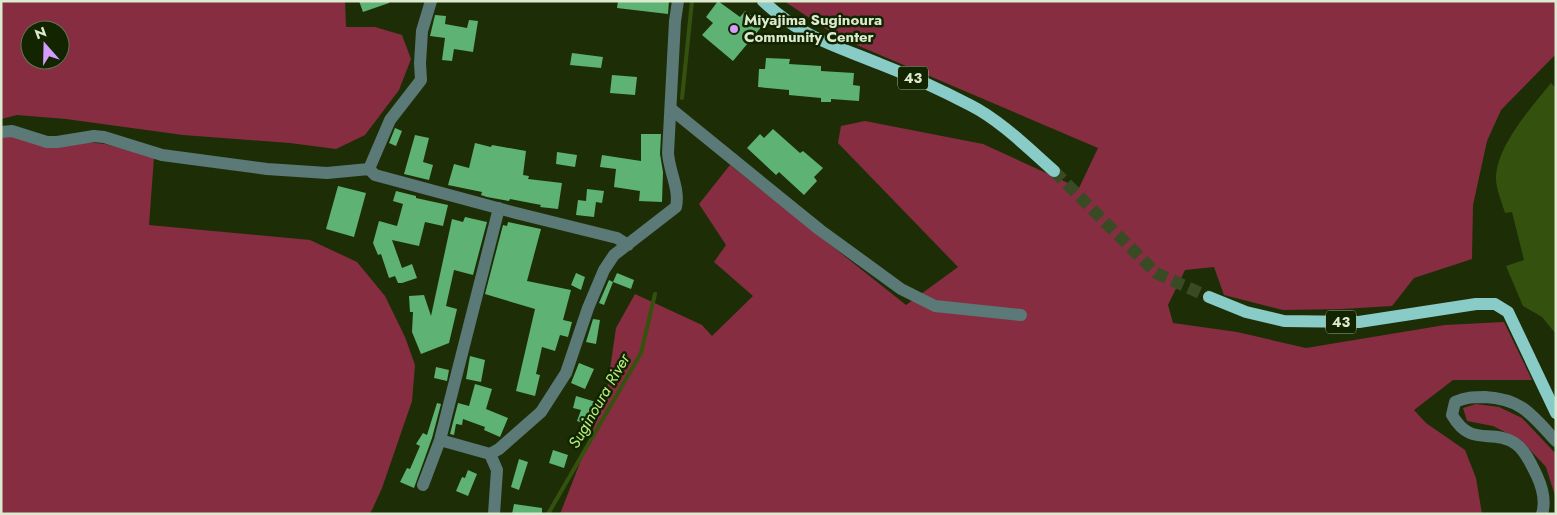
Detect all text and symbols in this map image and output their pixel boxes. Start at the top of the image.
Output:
place label: Miyajima Suginoura Community Center [744,9,882,48]
north arrow [20,20,70,70]
text: N [32,21,49,44]
marker: Miyajima Suginoura Community Center [728,23,740,35]
road number: 43 [898,66,928,90]
road number: 43 [1326,311,1356,334]
water label: Suginoura River [563,348,636,453]

